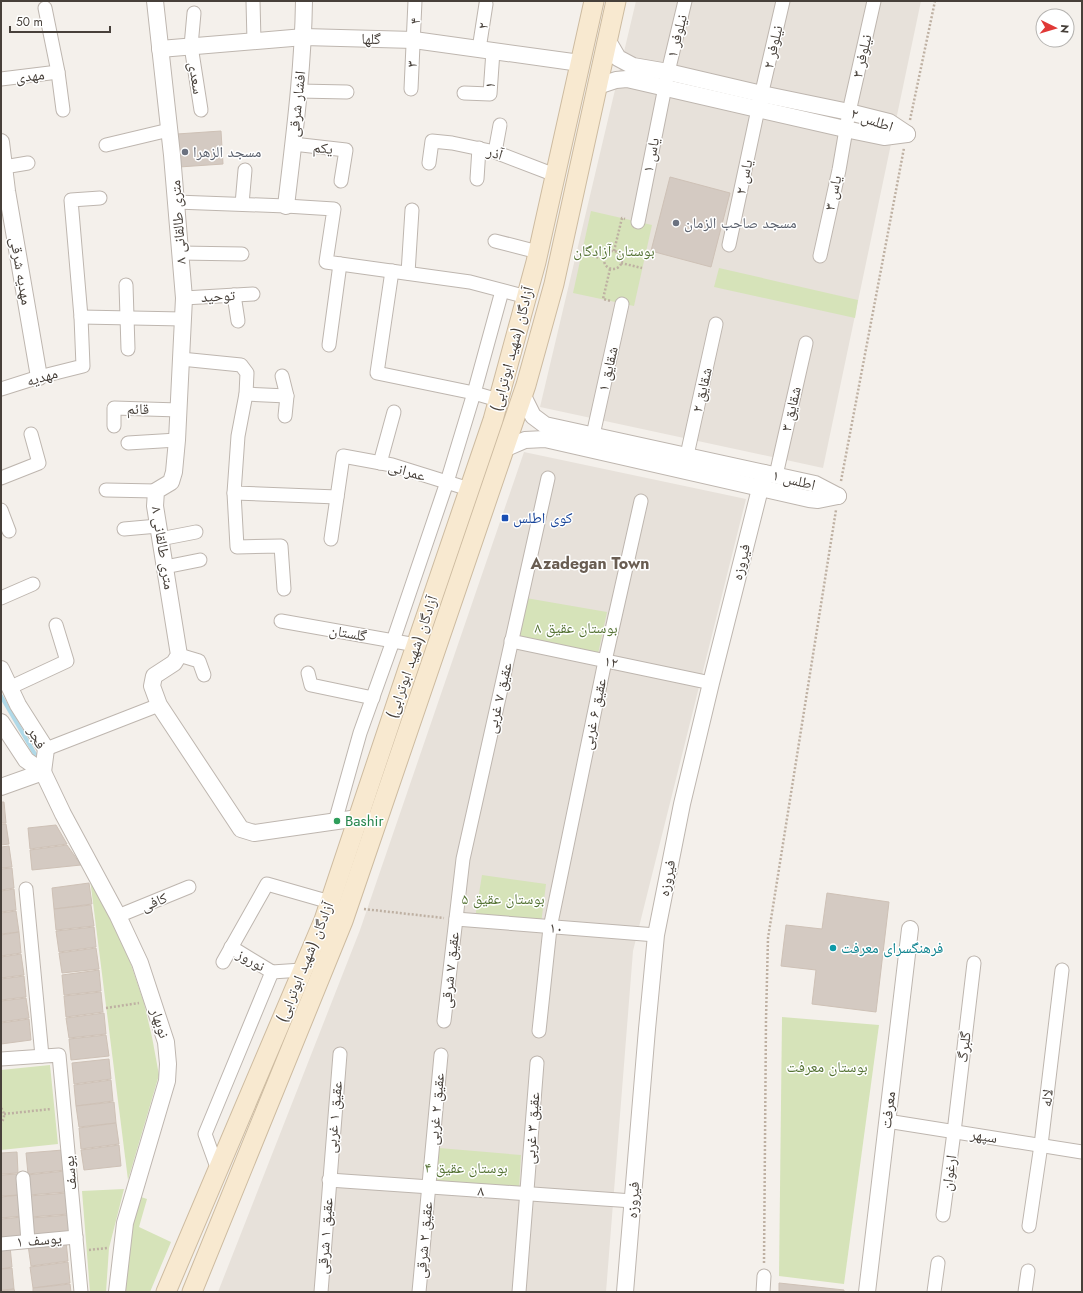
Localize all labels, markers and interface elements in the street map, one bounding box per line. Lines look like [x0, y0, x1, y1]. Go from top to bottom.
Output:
scale bar [10, 8, 110, 34]
north arrow [1035, 8, 1075, 48]
street label: نیلوفر ۱ [661, 12, 693, 60]
text: 50 m [16, 13, 43, 31]
street label: ۴ [404, 17, 426, 25]
street label: ۲ [472, 21, 494, 31]
street label: نیلوفر ۲ [757, 23, 789, 71]
text: N [1057, 24, 1073, 34]
street label: گلها [361, 28, 381, 50]
street label: نیلوفر ۳ [846, 32, 878, 80]
street label: سعدی [183, 60, 209, 96]
street label: ۳ [401, 60, 423, 68]
street label: مهدی [14, 63, 46, 89]
street label: افشار شرقی [283, 70, 311, 138]
street label: ۱ [479, 80, 501, 90]
street label: اطلس ۲ [848, 102, 896, 138]
street label: یاس ۱ [637, 135, 665, 174]
street label: یکم [312, 136, 334, 160]
street label: آذر [483, 140, 507, 166]
place label: مسجد الزهرا [193, 141, 262, 163]
marker: مسجد الزهرا [180, 147, 190, 157]
street label: یاس ۲ [730, 157, 759, 197]
street label: یاس ۳ [819, 173, 848, 213]
street label: ۸ متری طالقانی [164, 179, 192, 265]
place label: مسجد صاحب الزمان [684, 212, 797, 234]
marker: مسجد صاحب الزمان [671, 218, 681, 228]
street label: مهدیه شرقی [4, 235, 38, 307]
park label: بوستان آزادگان [573, 240, 655, 262]
street label: آزادگان (شهید ابوترابی) [485, 283, 540, 414]
street label: توحید [200, 284, 236, 308]
street label: شقایق ۱ [592, 344, 624, 394]
street label: مهدیه [24, 362, 60, 392]
street label: شقایق ۲ [686, 365, 718, 415]
street label: شقایق ۳ [775, 384, 807, 434]
street label: قائم [127, 398, 149, 420]
street label: عمرانی [386, 455, 429, 487]
street label: اطلس ۱ [770, 464, 818, 496]
street label: ۸ متری طالقانی [146, 505, 180, 591]
place label: کوی اطلس [513, 507, 572, 529]
marker: کوی اطلس [500, 513, 510, 523]
street label: فیروزه [726, 542, 756, 582]
district label: Azadegan Town [530, 552, 649, 575]
street label: آزادگان (شهید ابوترابی) [381, 592, 444, 721]
park label: بوستان عقیق ۸ [534, 617, 618, 639]
street label: گلستان [327, 619, 369, 647]
street label: ۱۲ [602, 650, 620, 674]
street label: عقیق ۷ غربی [480, 660, 518, 736]
street label: عقیق ۶ غربی [576, 676, 612, 752]
street label: فجر [22, 722, 52, 753]
place label: Bashir [345, 810, 384, 832]
marker: Bashir [332, 816, 342, 826]
street label: فیروزه [653, 858, 681, 898]
street label: کافی [138, 887, 170, 917]
park label: بوستان عقیق ۵ [461, 888, 545, 910]
street label: آزادگان (شهید ابوترابی) [271, 897, 340, 1026]
street label: ۱۰ [549, 917, 563, 939]
street label: عقیق ۷ شرقی [435, 930, 465, 1009]
place label: فرهنگسرای معرفت [841, 937, 943, 959]
street label: نوروز [232, 943, 269, 977]
marker: فرهنگسرای معرفت [828, 943, 838, 953]
street label: نوبهار [145, 1004, 175, 1041]
street label: گلبرگ [951, 1030, 977, 1064]
park label: بوستان معرفت [786, 1056, 868, 1078]
street label: عقیق ۲ غربی [422, 1072, 450, 1146]
street label: عقیق ۱ غربی [320, 1080, 348, 1154]
street label: لاله [1035, 1088, 1059, 1108]
street label: معرفت [875, 1090, 901, 1130]
street label: عقیق ۳ غربی [519, 1091, 546, 1165]
street label: سپهر [968, 1123, 999, 1149]
street label: ارغوان [936, 1153, 962, 1193]
street label: یوسف [58, 1155, 82, 1191]
park label: بوستان عقیق ۴ [424, 1157, 508, 1179]
street label: ۸ [477, 1180, 485, 1202]
street label: فیروزه [621, 1181, 645, 1219]
street label: عقیق ۱ شرقی [311, 1197, 339, 1275]
street label: عقیق ۲ شرقی [410, 1200, 438, 1279]
street label: یوسف ۱ [15, 1227, 63, 1253]

